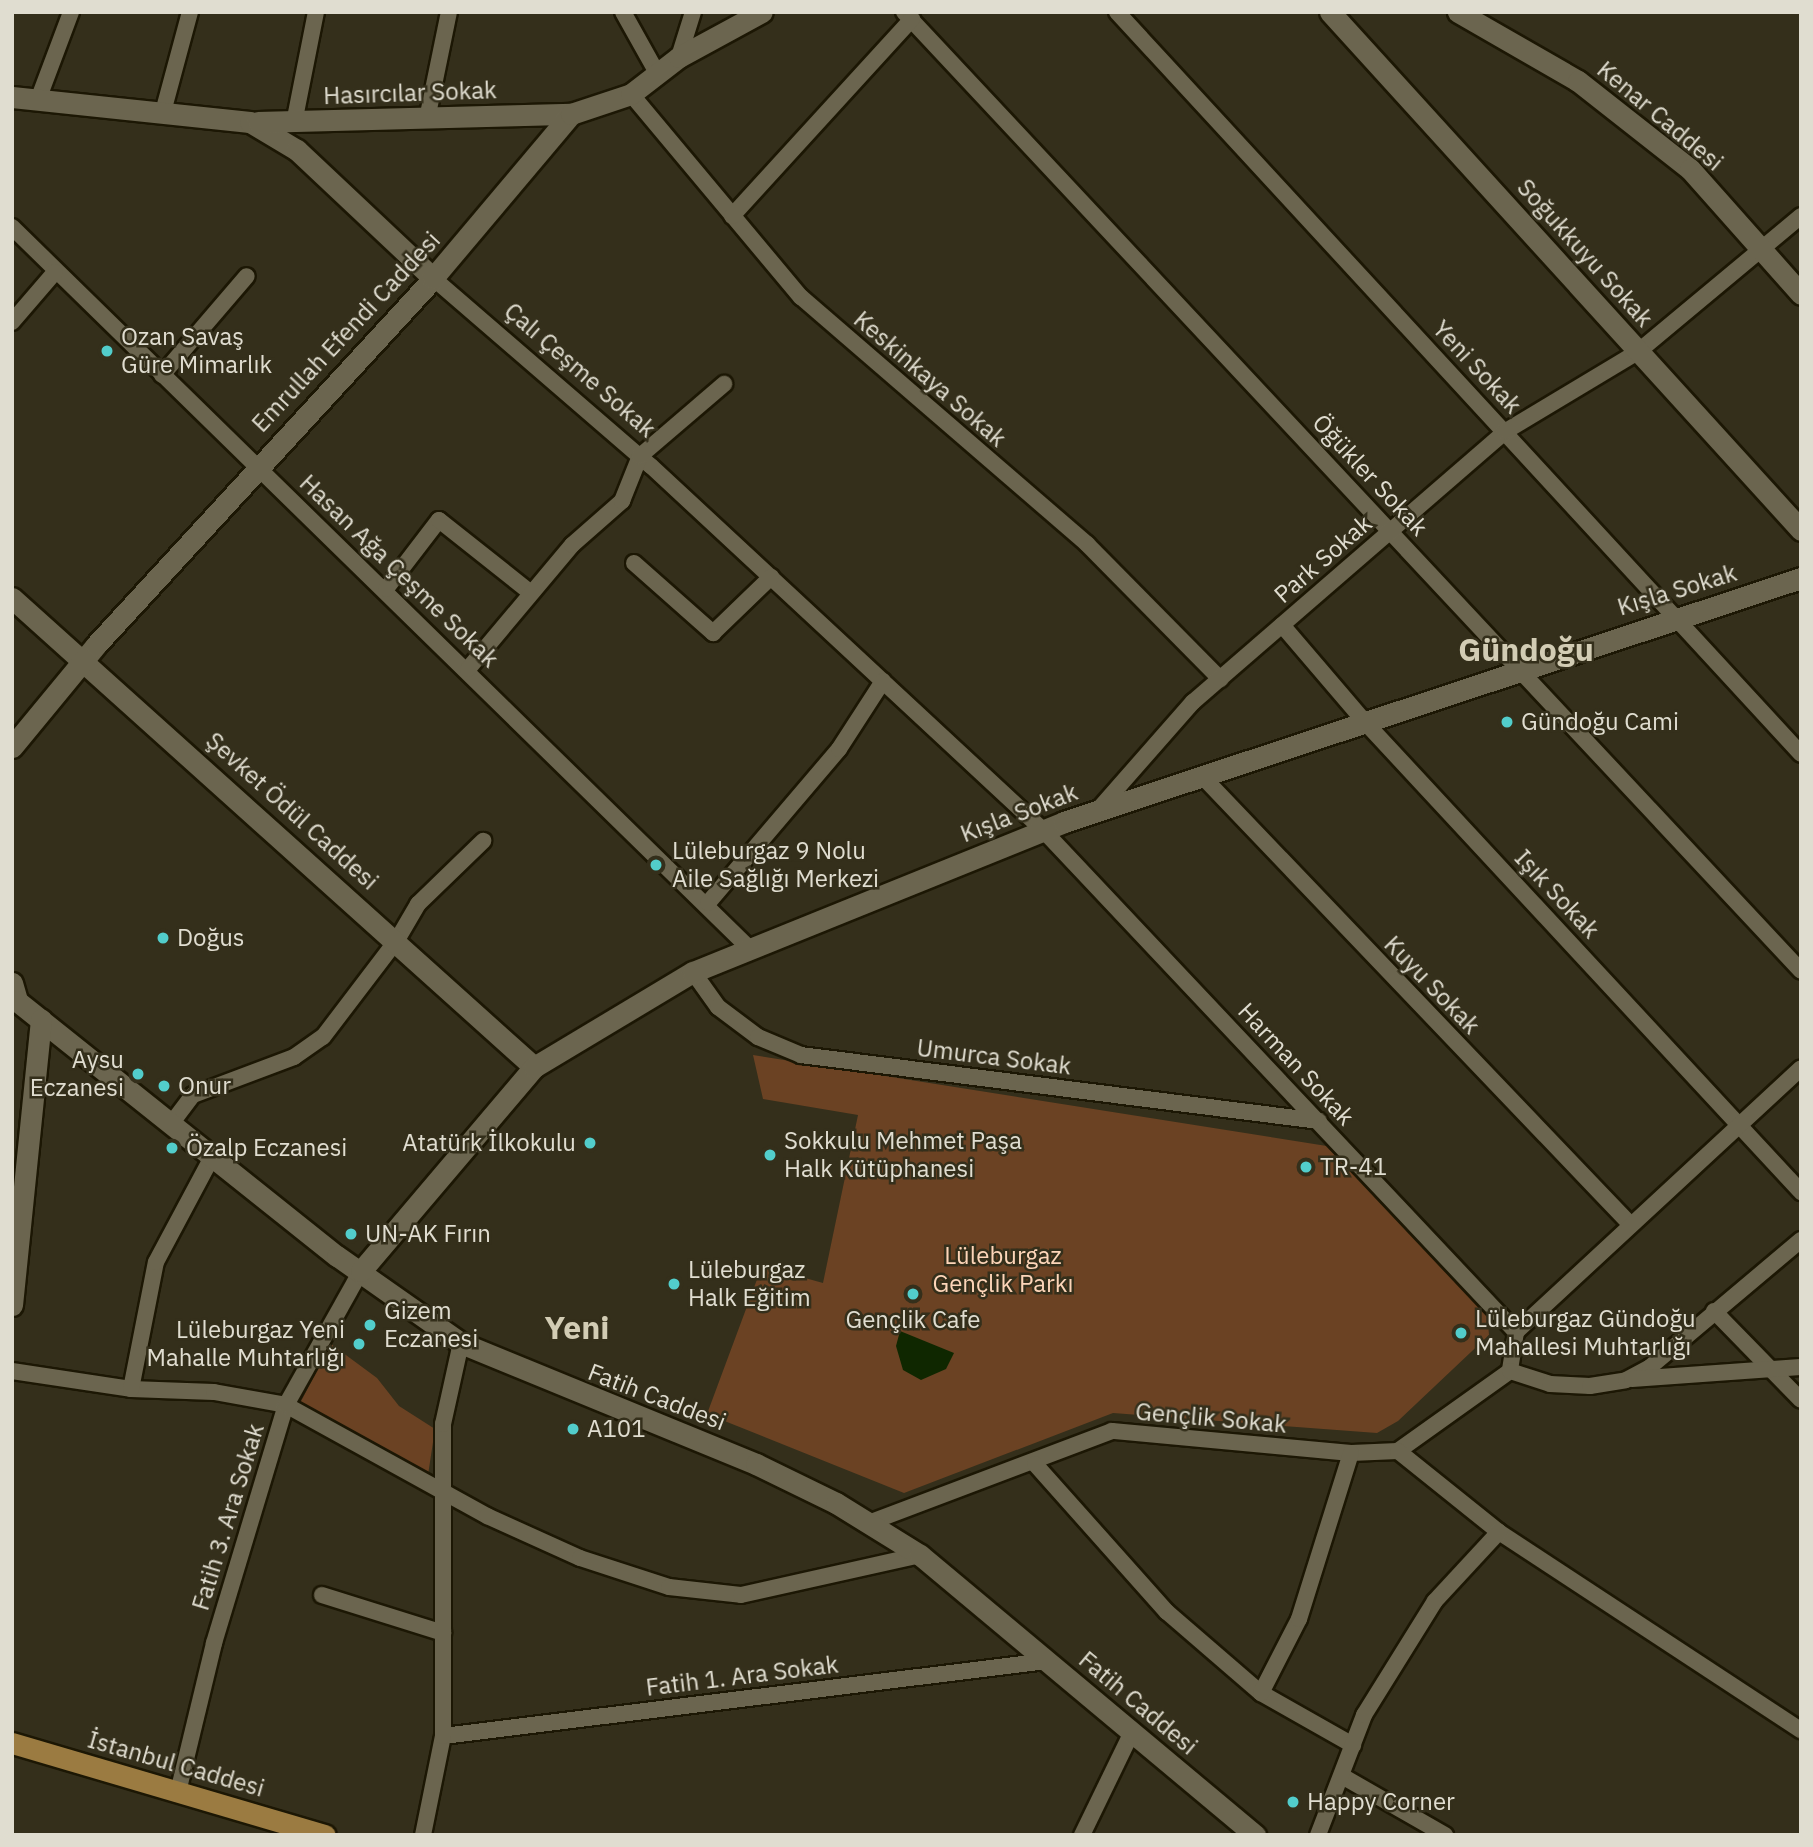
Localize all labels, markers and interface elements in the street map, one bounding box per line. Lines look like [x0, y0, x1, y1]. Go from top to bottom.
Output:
street label: Kenar Caddesi [1591, 55, 1729, 177]
street label: Hasırcılar Sokak [323, 76, 497, 110]
street label: Soğukkuyu Sokak [1511, 173, 1659, 333]
street label: Emrullah Efendi Caddesi [246, 226, 446, 438]
street label: Çalı Çeşme Sokak [499, 297, 661, 443]
street label: Keskinkaya Sokak [848, 305, 1012, 453]
street label: Yeni Sokak [1427, 314, 1527, 420]
place label: Ozan Savaş Güre Mimarlık [121, 323, 272, 379]
marker: Ozan Savaş Güre Mimarlık [99, 343, 115, 359]
street label: Öğükler Sokak [1306, 408, 1434, 542]
street label: Hasan Ağa Çeşme Sokak [294, 469, 504, 673]
street label: Park Sokak [1268, 509, 1378, 609]
street label: Kışla Sokak [1614, 558, 1740, 622]
district label: Gündoğu [1458, 630, 1594, 668]
place label: Gündoğu Cami [1521, 708, 1679, 736]
marker: Gündoğu Cami [1499, 714, 1515, 730]
street label: Şevket Ödül Caddesi [200, 726, 384, 896]
street label: Kışla Sokak [956, 778, 1082, 848]
place label: Lüleburgaz 9 Nolu Aile Sağlığı Merkezi [672, 837, 879, 893]
street label: Işık Sokak [1509, 844, 1605, 944]
marker: Lüleburgaz 9 Nolu Aile Sağlığı Merkezi [646, 855, 666, 875]
place label: Doğus [177, 924, 245, 952]
marker: Doğus [155, 930, 171, 946]
street label: Kuyu Sokak [1378, 930, 1486, 1040]
street label: Harman Sokak [1232, 997, 1360, 1131]
street label: Umurca Sokak [915, 1033, 1073, 1081]
place label: Aysu Eczanesi [30, 1046, 124, 1102]
marker: Aysu Eczanesi [130, 1066, 146, 1082]
place label: Onur [178, 1072, 231, 1100]
marker: Onur [156, 1078, 172, 1094]
place label: Sokkulu Mehmet Paşa Halk Kütüphanesi [784, 1127, 1022, 1183]
place label: Atatürk İlkokulu [402, 1129, 576, 1157]
place label: Özalp Eczanesi [186, 1134, 347, 1162]
marker: Atatürk İlkokulu [582, 1135, 598, 1151]
marker: Özalp Eczanesi [164, 1140, 180, 1156]
marker: Sokkulu Mehmet Paşa Halk Kütüphanesi [762, 1147, 778, 1163]
place label: TR-41 [1320, 1153, 1387, 1181]
marker: TR-41 [1298, 1159, 1314, 1175]
place label: UN-AK Fırın [365, 1220, 491, 1248]
marker: UN-AK Fırın [343, 1226, 359, 1242]
park label: Lüleburgaz Gençlik Parkı [933, 1242, 1073, 1298]
place label: Lüleburgaz Halk Eğitim [688, 1256, 811, 1312]
marker: Lüleburgaz Halk Eğitim [666, 1276, 682, 1292]
marker: Gençlik Cafe [905, 1286, 921, 1302]
place label: Gizem Eczanesi [384, 1297, 478, 1353]
place label: Lüleburgaz Gündoğu Mahallesi Muhtarlığı [1475, 1305, 1696, 1361]
place label: Gençlik Cafe [846, 1306, 980, 1334]
district label: Yeni [544, 1308, 610, 1346]
place label: Lüleburgaz Yeni Mahalle Muhtarlığı [146, 1316, 345, 1372]
marker: Gizem Eczanesi [362, 1317, 378, 1333]
marker: Lüleburgaz Gündoğu Mahallesi Muhtarlığı [1453, 1325, 1469, 1341]
marker: Lüleburgaz Yeni Mahalle Muhtarlığı [351, 1336, 367, 1352]
street label: Fatih Caddesi [584, 1358, 730, 1436]
street label: Gençlik Sokak [1134, 1397, 1288, 1439]
place label: A101 [587, 1415, 646, 1443]
street label: Fatih 3. Ara Sokak [186, 1420, 270, 1614]
marker: A101 [565, 1421, 581, 1437]
street label: Fatih Caddesi [1073, 1645, 1203, 1761]
street label: Fatih 1. Ara Sokak [644, 1650, 840, 1702]
street label: İstanbul Caddesi [84, 1725, 268, 1803]
place label: Happy Corner [1307, 1788, 1455, 1816]
marker: Happy Corner [1285, 1794, 1301, 1810]

